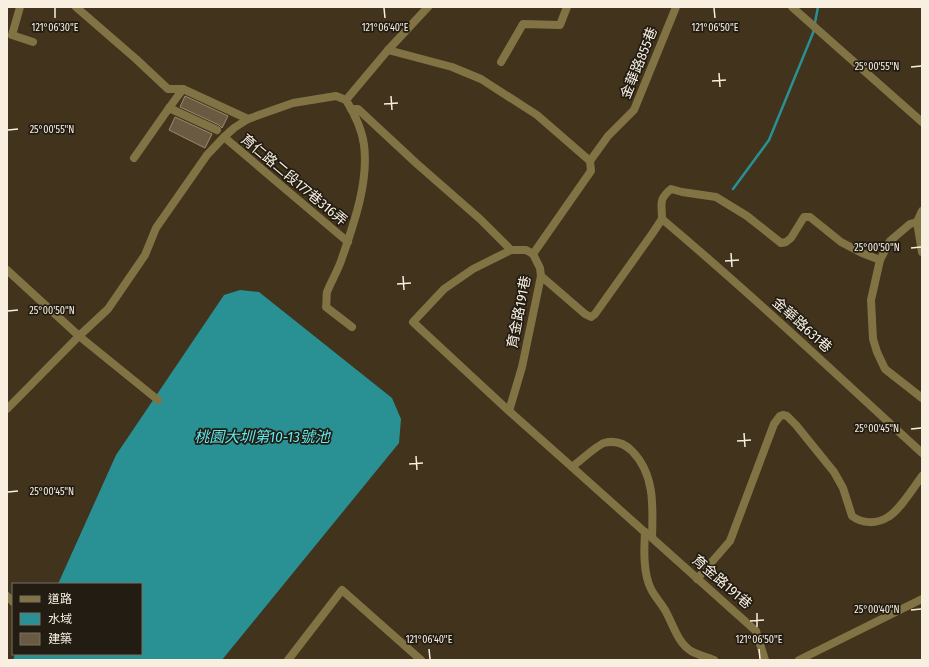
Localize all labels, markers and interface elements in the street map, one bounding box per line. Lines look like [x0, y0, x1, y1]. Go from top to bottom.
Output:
text: 121°06'30"E [32, 22, 79, 34]
text: 121°06'40"E [362, 22, 409, 34]
text: 121°06'50"E [692, 22, 739, 34]
street label: 金華路855巷 [617, 25, 661, 101]
text: 25°00'55"N [855, 61, 899, 73]
text: 25°00'55"N [30, 124, 74, 136]
street label: 育仁路二段177巷316弄 [238, 131, 350, 229]
text: 25°00'50"N [854, 242, 900, 254]
street label: 育金路191巷 [504, 274, 534, 350]
street label: 金華路631巷 [769, 294, 835, 356]
text: 25°00'50"N [29, 305, 75, 317]
text: 25°00'45"N [855, 423, 899, 435]
water label: 桃園大圳第10-13號池 [194, 428, 332, 446]
text: 25°00'45"N [30, 486, 74, 498]
street label: 育金路191巷 [689, 551, 755, 613]
legend [12, 583, 142, 655]
text: 道路 [48, 592, 72, 606]
text: 25°00'40"N [854, 604, 900, 616]
text: 水域 [48, 612, 72, 626]
text: 建築 [48, 632, 72, 646]
text: 121°06'40"E [406, 634, 453, 646]
text: 121°06'50"E [736, 634, 783, 646]

